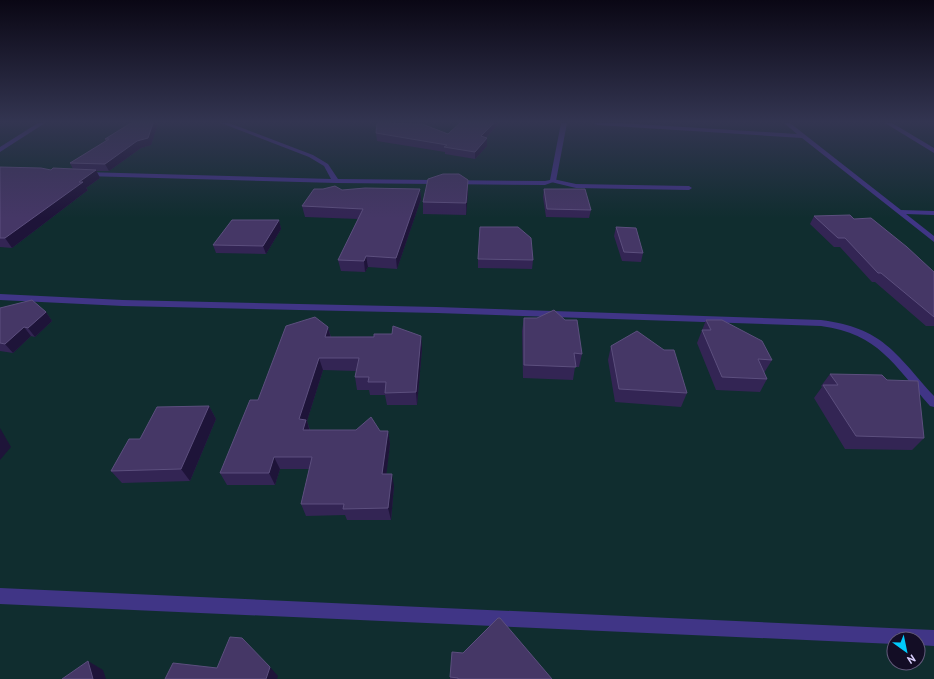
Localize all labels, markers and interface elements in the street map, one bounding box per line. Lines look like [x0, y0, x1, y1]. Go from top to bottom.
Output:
north arrow [886, 631, 926, 671]
text: N [905, 652, 918, 667]

